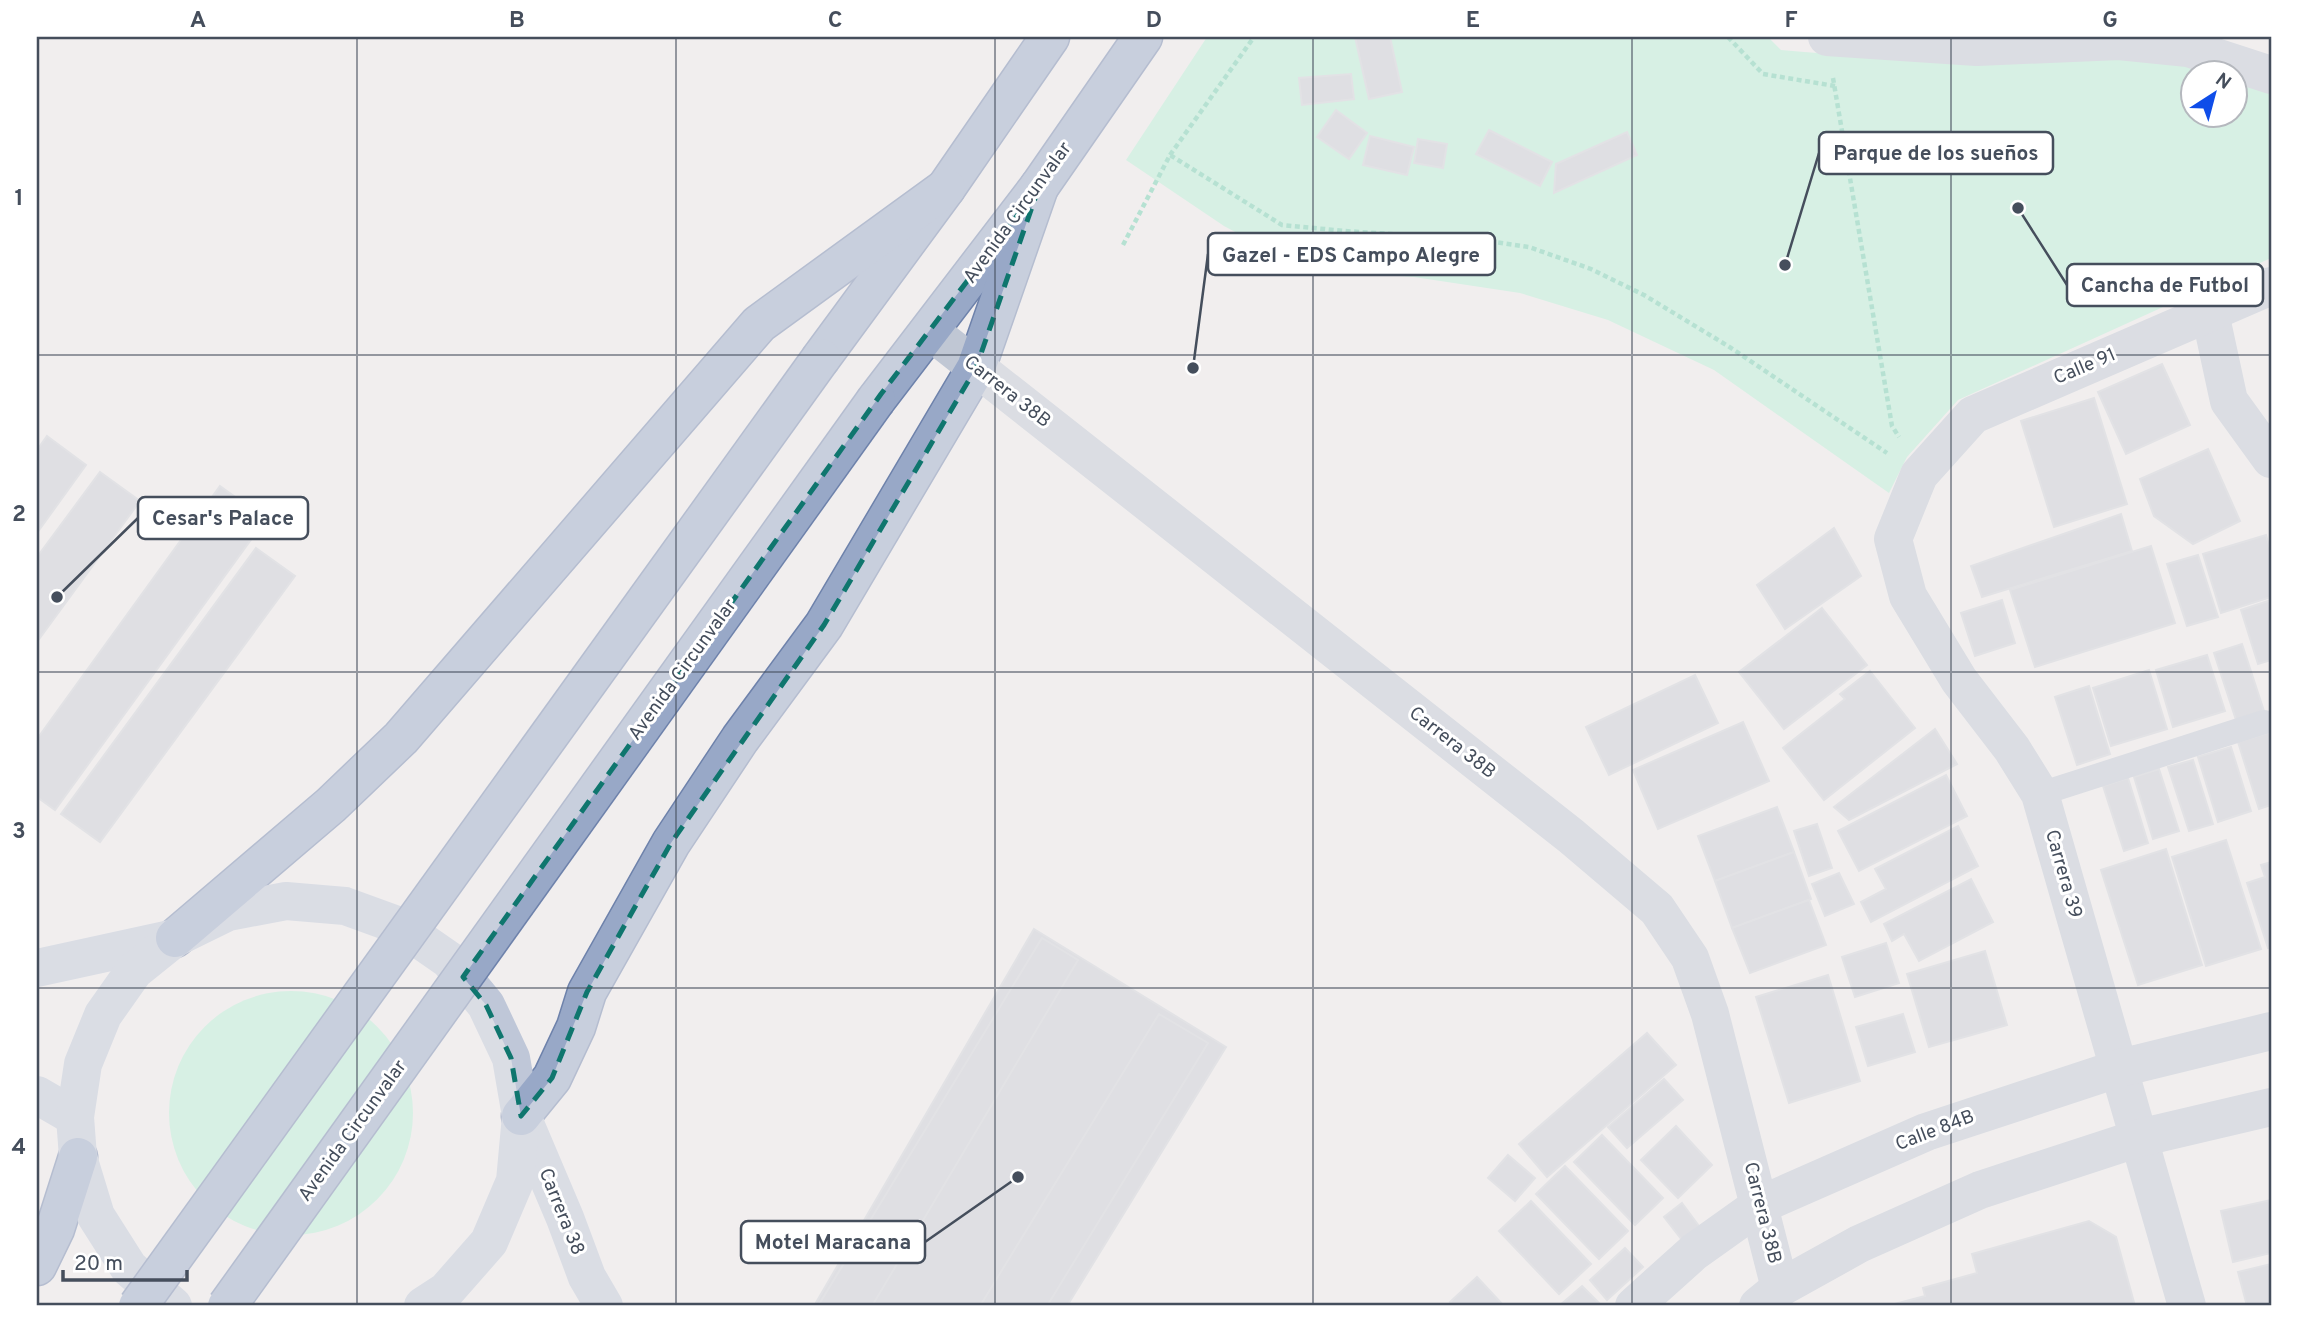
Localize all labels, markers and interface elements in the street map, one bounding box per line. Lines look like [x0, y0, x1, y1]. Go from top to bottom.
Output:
text: A [190, 7, 206, 36]
text: B [509, 7, 525, 36]
text: C [828, 7, 842, 36]
text: D [1146, 7, 1162, 36]
text: E [1466, 7, 1480, 36]
text: F [1784, 7, 1798, 36]
text: G [2102, 7, 2118, 36]
north arrow [2178, 60, 2248, 130]
text: N [2210, 68, 2235, 96]
callout: Parque de los sueños [1819, 132, 2053, 174]
street label: Avenida Circunvalar [958, 137, 1078, 289]
text: Parque de los sueños [1833, 141, 2039, 168]
text: 1 [14, 185, 24, 214]
callout: Gazel - EDS Campo Alegre [1208, 233, 1495, 275]
text: Gazel - EDS Campo Alegre [1222, 243, 1480, 270]
callout: Cancha de Futbol [2067, 264, 2263, 306]
text: Cancha de Futbol [2081, 273, 2249, 300]
street label: Calle 91 [2050, 343, 2120, 391]
street label: Carrera 38B [959, 351, 1055, 433]
callout: Cesar's Palace [138, 497, 308, 539]
text: 2 [12, 501, 26, 530]
text: Cesar's Palace [152, 506, 294, 533]
street label: Avenida Circunvalar [623, 594, 743, 746]
street label: Carrera 38B [1404, 702, 1500, 784]
text: 3 [12, 818, 26, 847]
street label: Carrera 39 [2039, 827, 2087, 921]
street label: Avenida Circunvalar [293, 1055, 413, 1207]
street label: Calle 84B [1892, 1105, 1978, 1157]
text: 4 [12, 1134, 26, 1163]
street label: Carrera 38B [1738, 1160, 1786, 1266]
street label: Carrera 38 [533, 1165, 589, 1259]
callout: Motel Maracana [741, 1221, 925, 1263]
text: Motel Maracana [755, 1230, 911, 1257]
scale bar [63, 1238, 187, 1282]
text: 20 m [74, 1251, 123, 1278]

